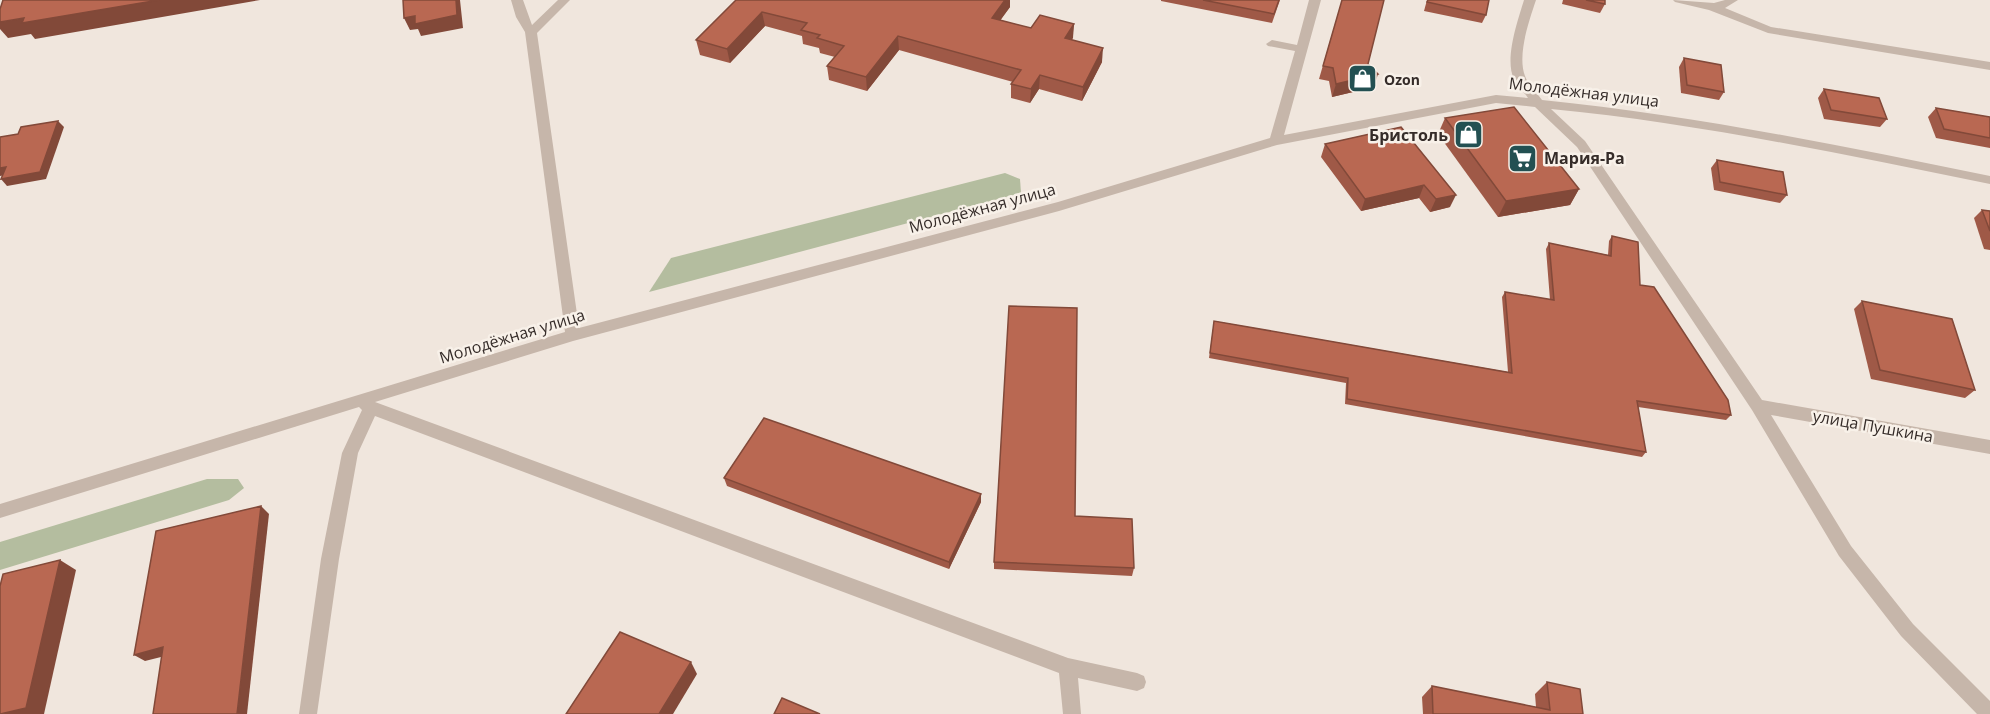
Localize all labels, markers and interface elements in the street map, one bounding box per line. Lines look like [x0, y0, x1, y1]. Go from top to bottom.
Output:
shop icon: Ozon [1347, 63, 1379, 95]
place label: Ozon [1384, 70, 1420, 89]
street label: Молодёжная улица [1508, 72, 1660, 112]
shop icon: Бристоль [1453, 119, 1485, 151]
place label: Бристоль [1369, 124, 1448, 146]
supermarket icon: Мария-Ра [1507, 142, 1539, 174]
place label: Мария-Ра [1544, 147, 1625, 169]
street label: Молодёжная улица [906, 178, 1058, 238]
street label: Молодёжная улица [437, 303, 587, 369]
street label: улица Пушкина [1811, 405, 1935, 447]

